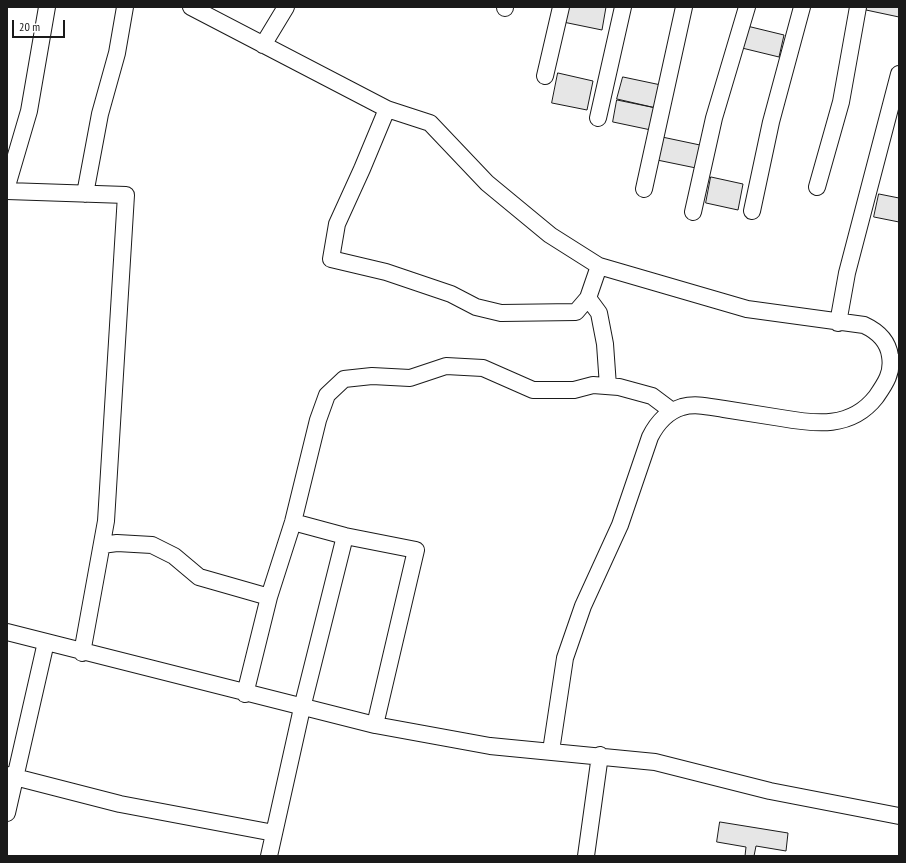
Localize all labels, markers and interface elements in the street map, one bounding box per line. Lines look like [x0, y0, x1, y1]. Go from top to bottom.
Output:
scale bar [14, 12, 67, 38]
text: 20 m [19, 19, 40, 34]

